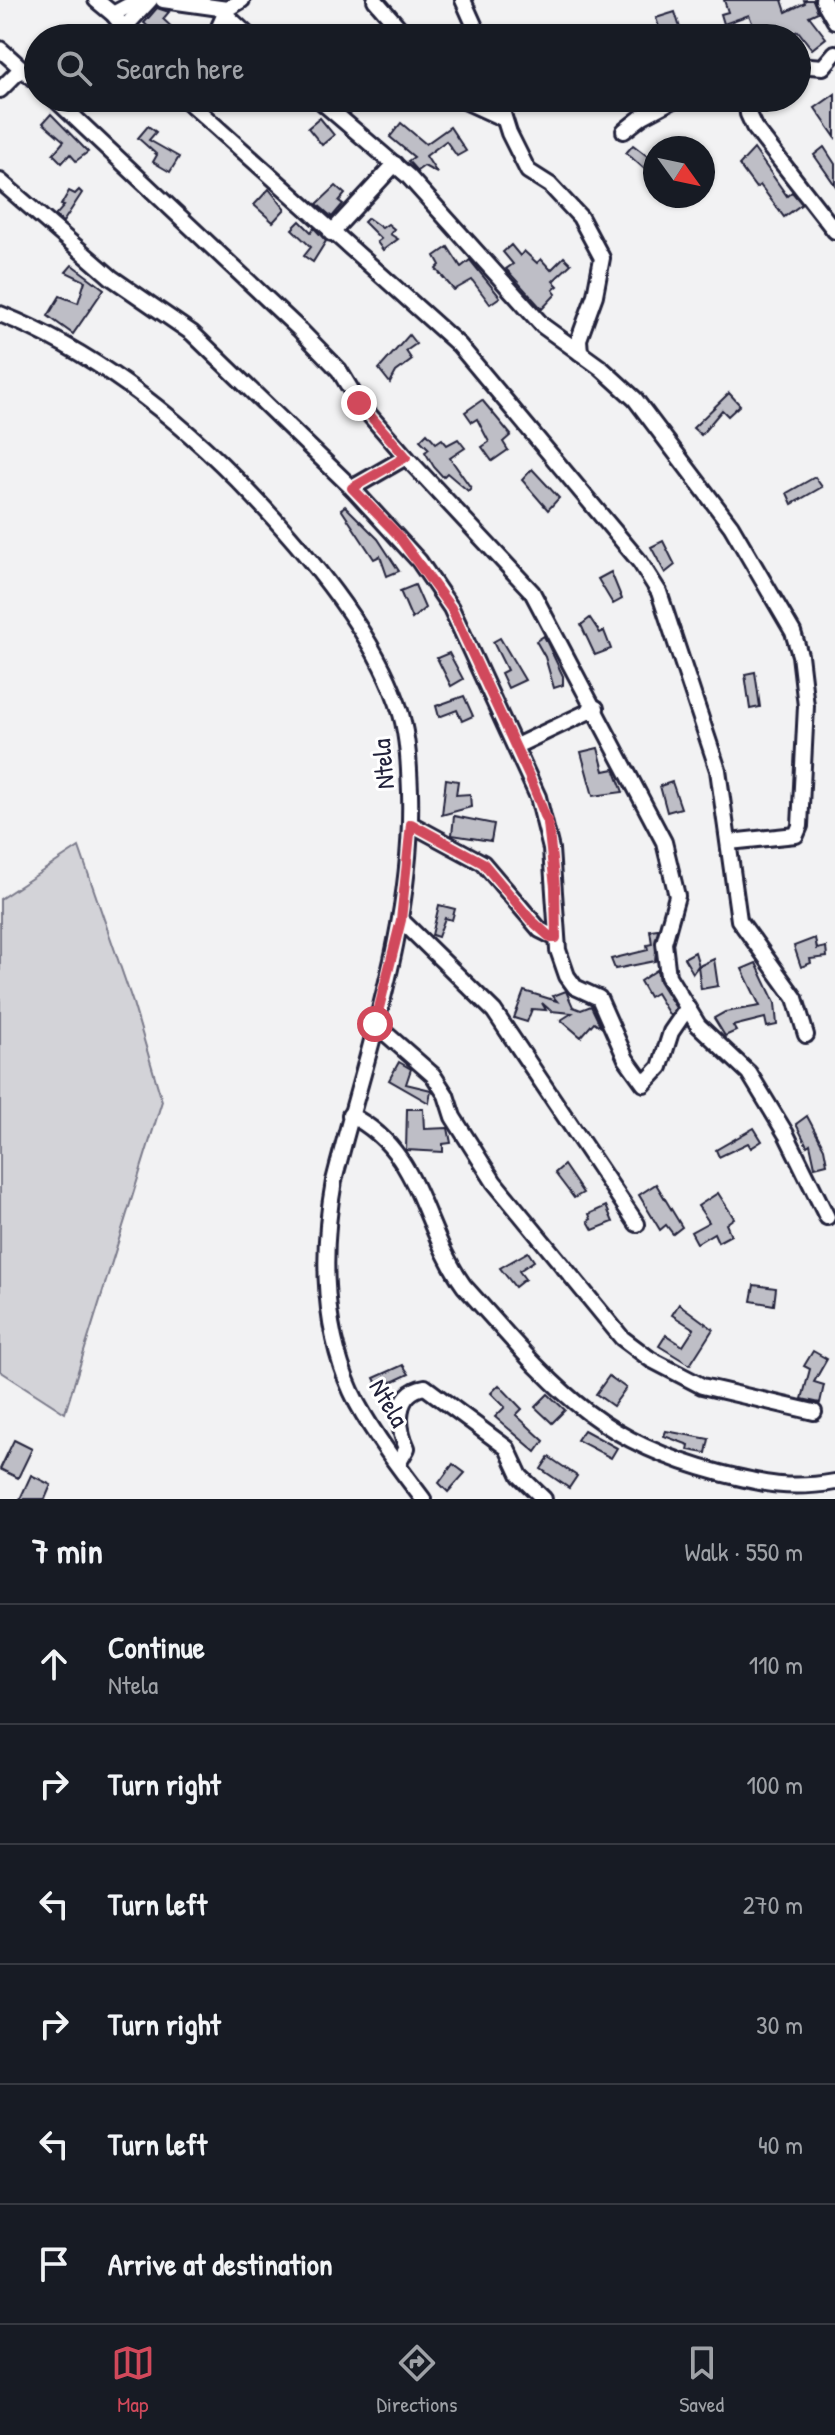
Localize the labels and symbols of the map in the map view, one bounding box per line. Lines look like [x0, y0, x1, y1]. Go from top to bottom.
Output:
north arrow [643, 136, 715, 208]
route end [341, 385, 377, 421]
street label: Ntela [363, 737, 402, 791]
route start [357, 1006, 393, 1042]
street label: Ntela [361, 1372, 417, 1433]

